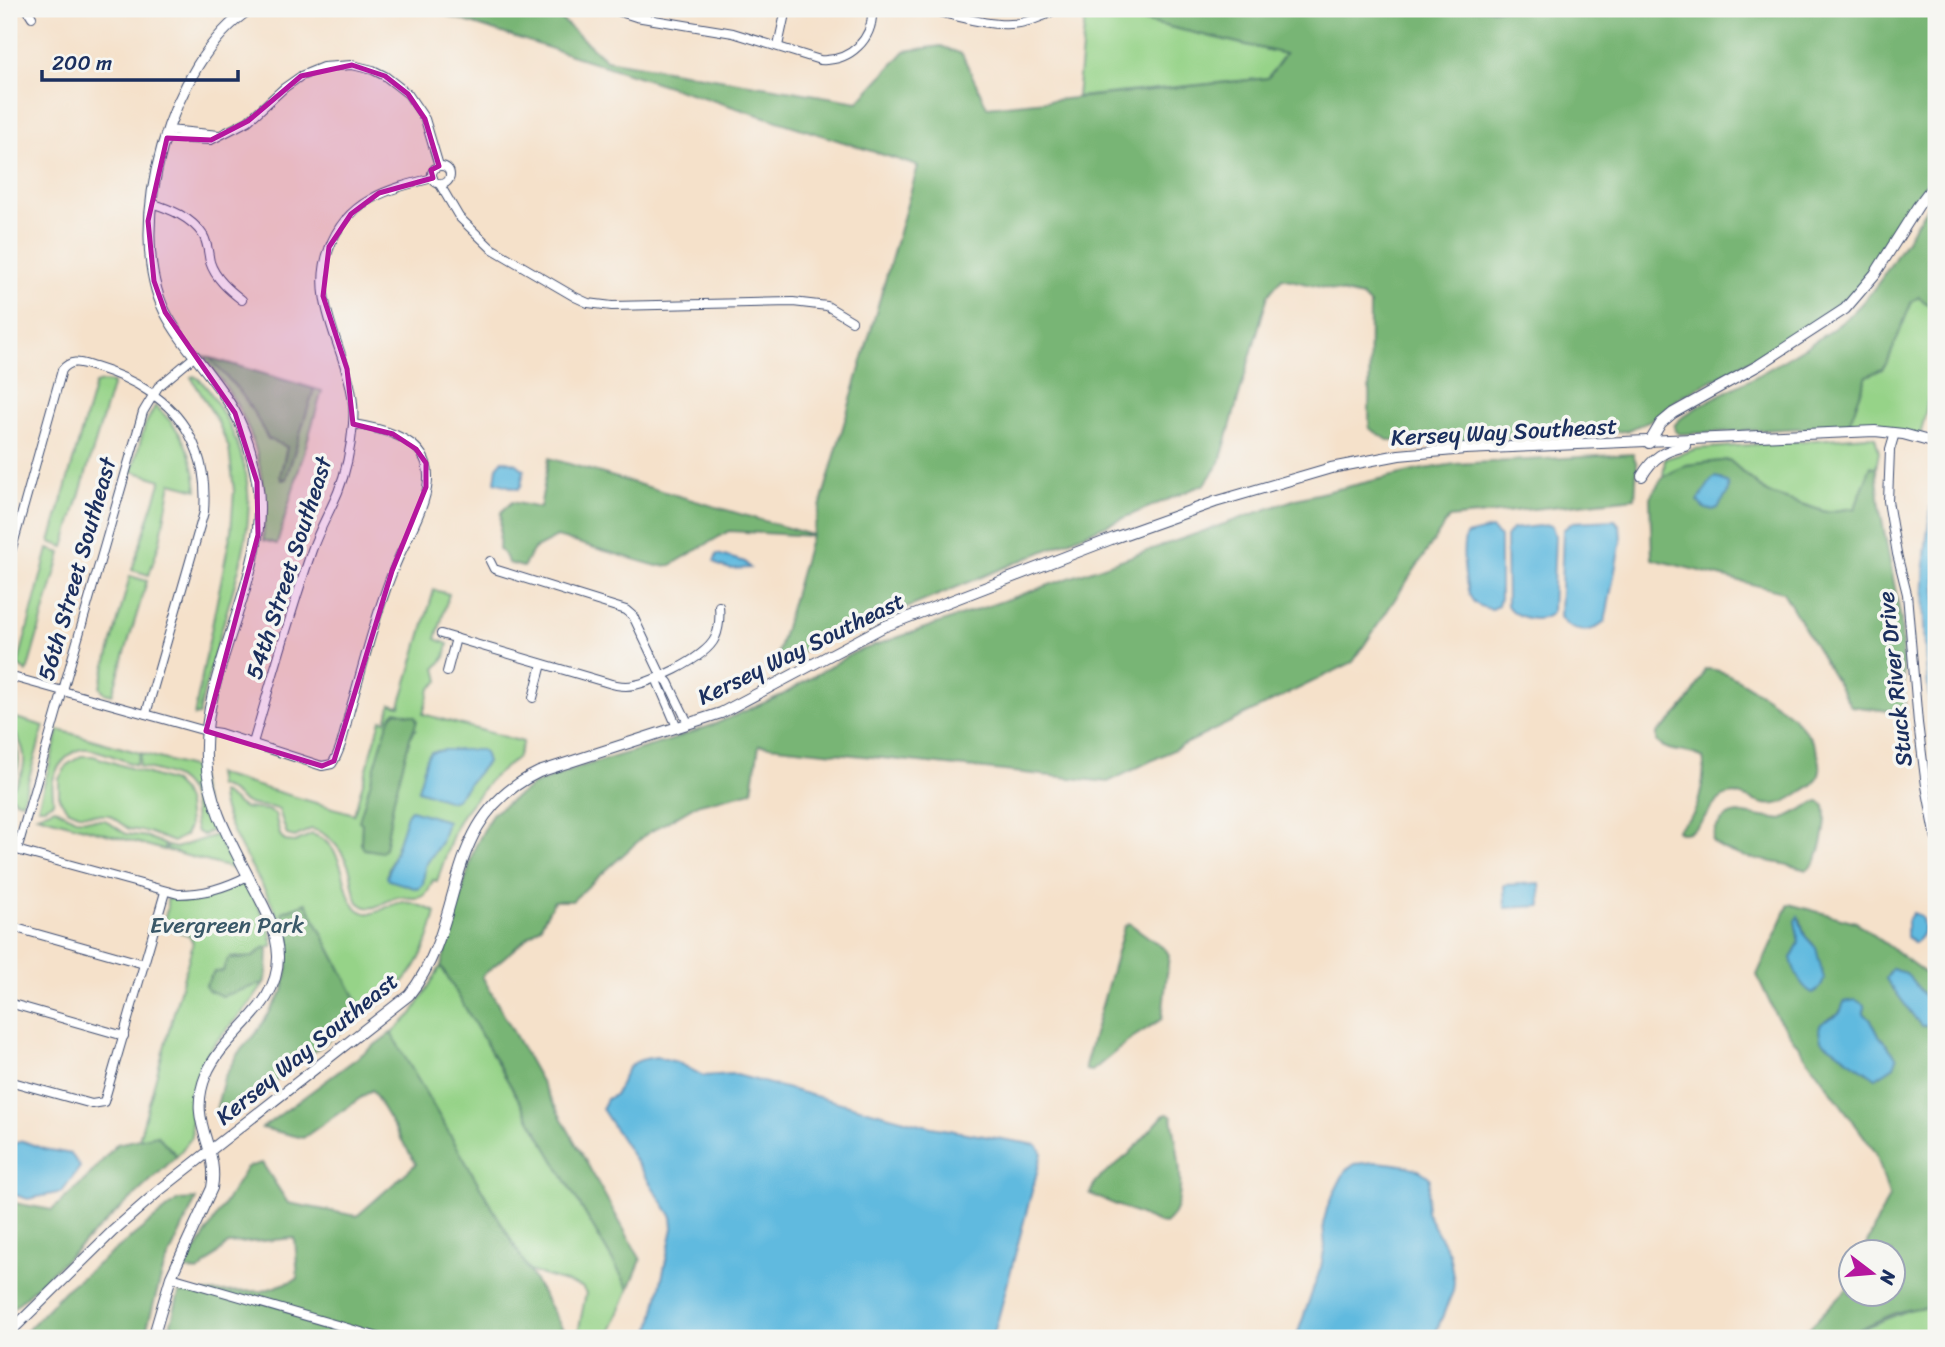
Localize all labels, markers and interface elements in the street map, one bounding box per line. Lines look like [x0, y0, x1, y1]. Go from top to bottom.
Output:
scale bar [42, 38, 238, 82]
text: 200 m [52, 44, 112, 82]
street label: Kersey Way Southeast [1390, 406, 1618, 458]
street label: 54th Street Southeast [234, 450, 345, 685]
street label: 56th Street Southeast [25, 451, 129, 686]
street label: Kersey Way Southeast [690, 581, 912, 717]
street label: Stuck River Drive [1865, 589, 1925, 769]
park label: Evergreen Park [150, 905, 305, 946]
street label: Kersey Way Southeast [206, 962, 408, 1136]
north arrow [1836, 1238, 1906, 1308]
text: N [1870, 1266, 1906, 1289]

